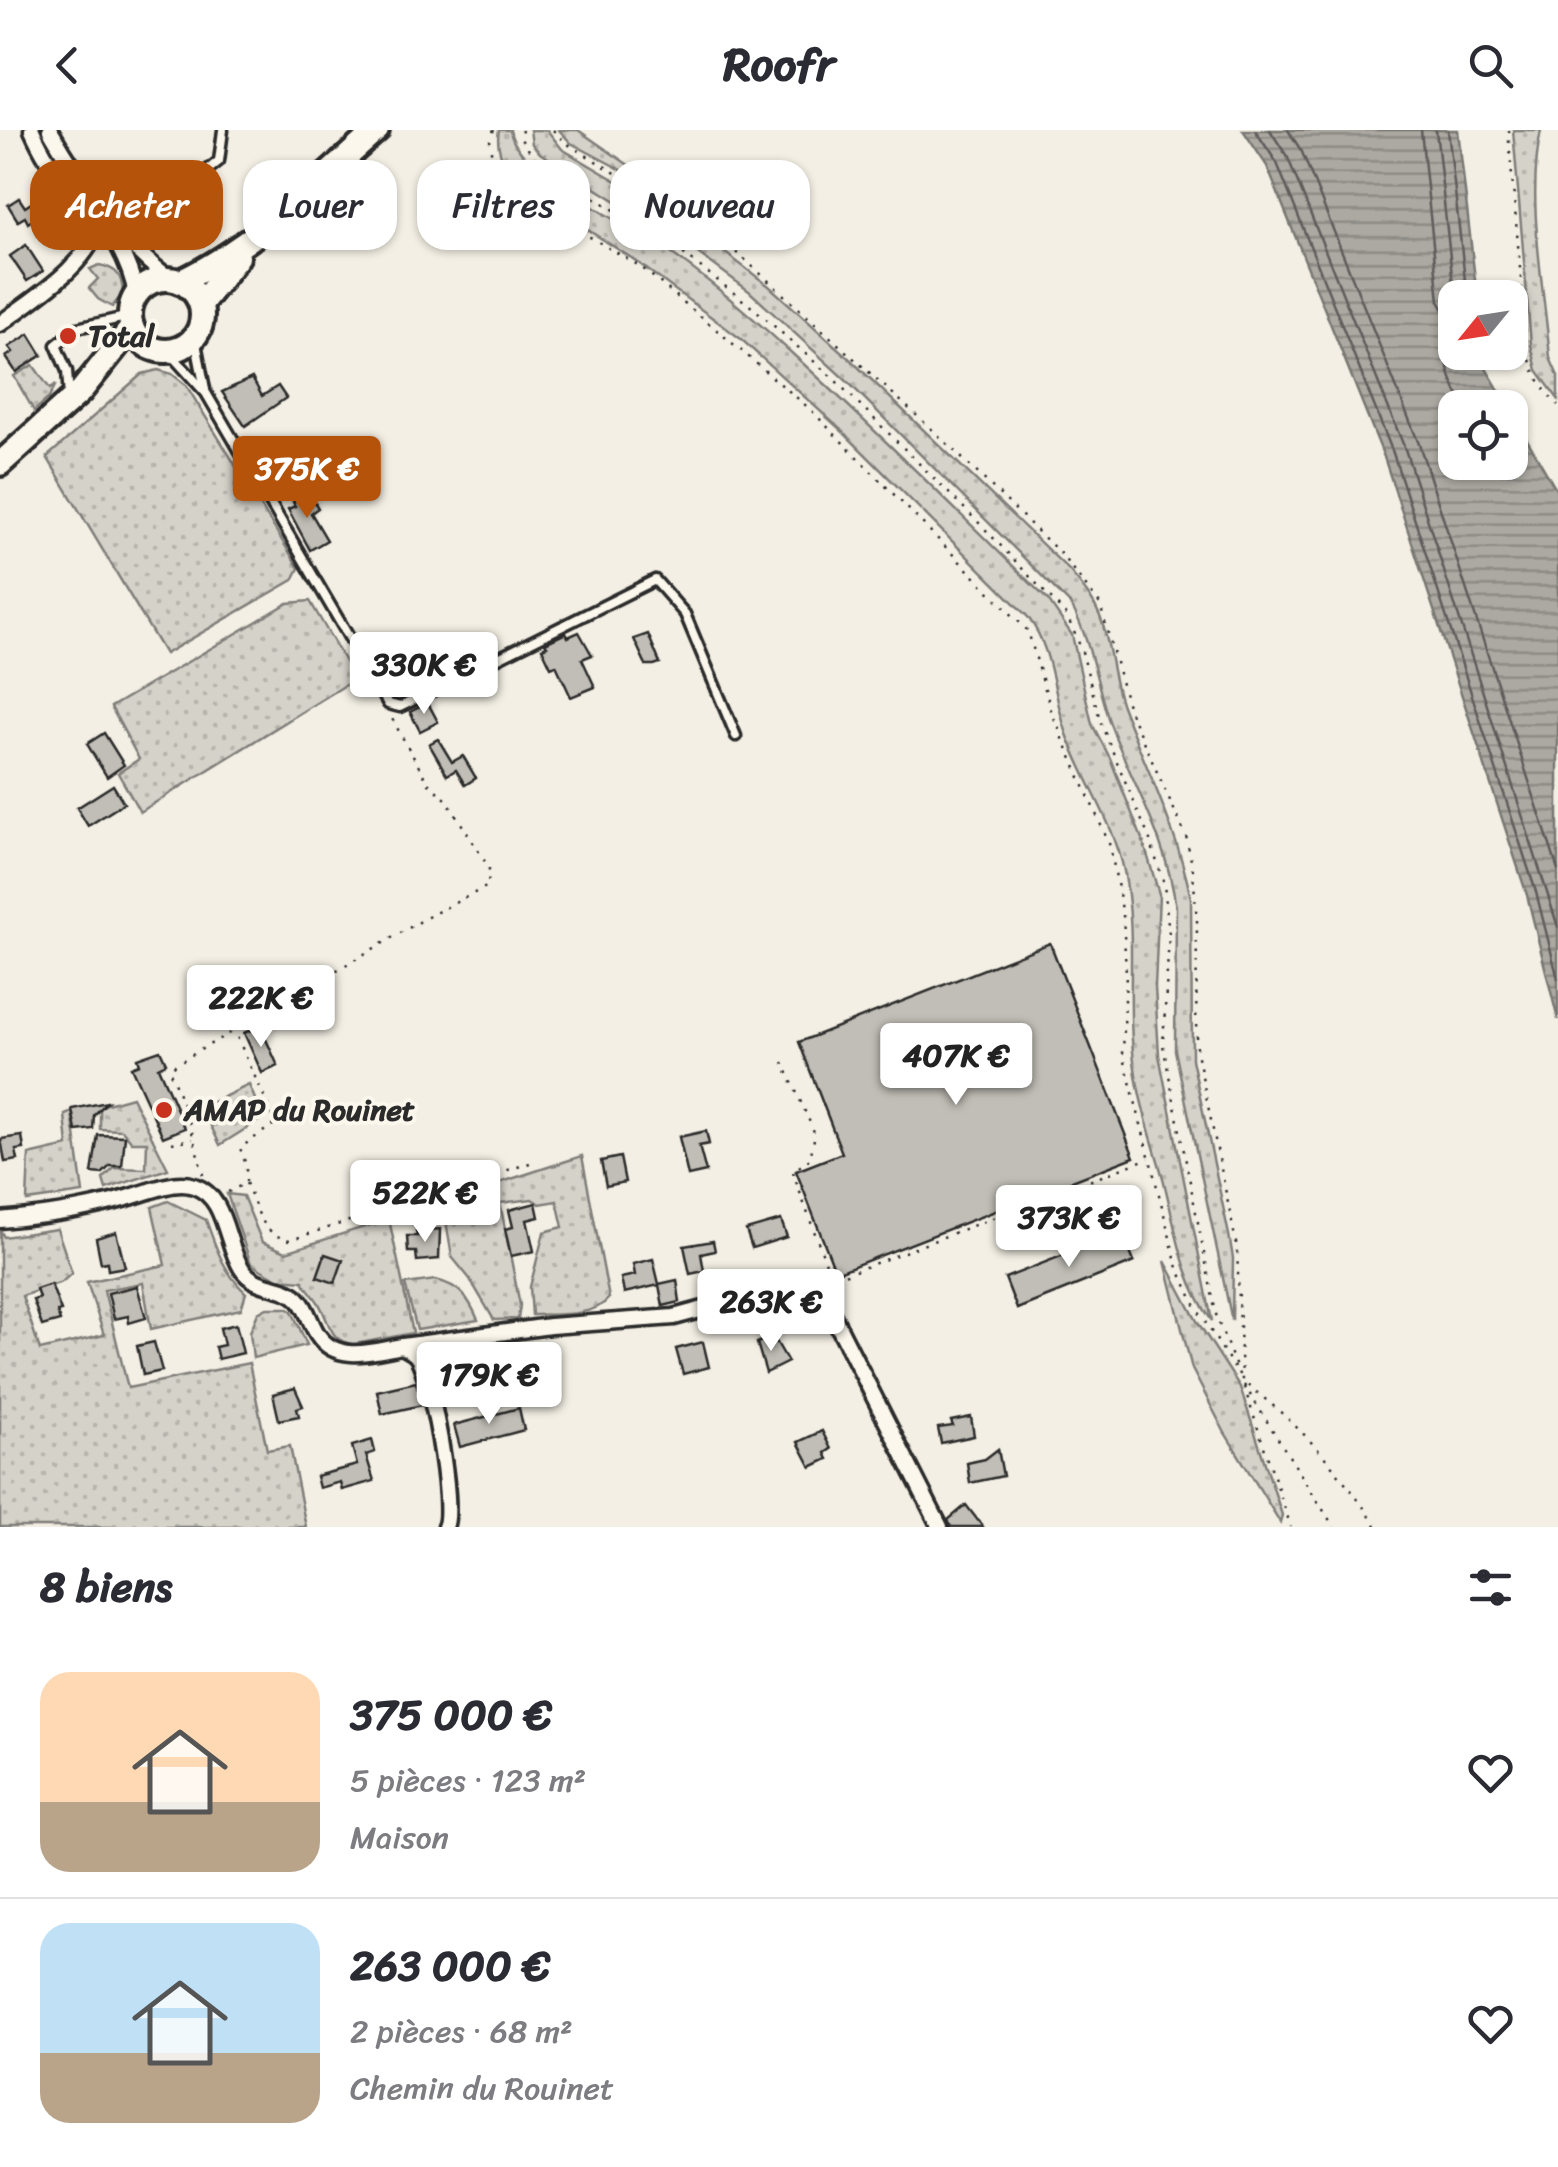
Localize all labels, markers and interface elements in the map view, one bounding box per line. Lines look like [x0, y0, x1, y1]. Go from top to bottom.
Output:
text: Roofr [723, 25, 835, 105]
icon: back [40, 38, 95, 93]
icon: search [1463, 38, 1518, 93]
chip: Acheter [30, 160, 223, 250]
chip: Louer [243, 160, 397, 250]
chip: Filtres [417, 160, 590, 250]
chip: Nouveau [610, 160, 810, 250]
north arrow [1438, 280, 1528, 370]
map controls [1438, 280, 1528, 480]
place label: Total [88, 309, 155, 363]
marker: Total [57, 325, 79, 347]
button: locate [1438, 390, 1528, 480]
pin: 375K € [226, 436, 388, 521]
text: 375K € [255, 440, 359, 497]
pin: 330K € [343, 632, 505, 717]
text: 330K € [372, 636, 476, 693]
pin: 222K € [180, 965, 342, 1050]
text: 222K € [209, 969, 313, 1026]
pin: 407K € [875, 1023, 1037, 1108]
text: 407K € [902, 1027, 1010, 1084]
place label: AMAP du Rouinet [182, 1083, 415, 1137]
marker: AMAP du Rouinet [153, 1099, 175, 1121]
pin: 522K € [344, 1160, 506, 1245]
text: 522K € [372, 1164, 478, 1221]
pin: 373K € [988, 1185, 1150, 1270]
text: 373K € [1018, 1189, 1120, 1246]
pin: 263K € [690, 1269, 852, 1354]
text: 263K € [719, 1273, 823, 1330]
pin: 179K € [408, 1342, 570, 1427]
text: 179K € [439, 1346, 539, 1403]
text: 8 biens [40, 1550, 172, 1624]
icon: filters [1463, 1560, 1518, 1615]
text: 375 000 € [350, 1678, 552, 1752]
icon: home [120, 1712, 240, 1832]
icon: heart [1463, 1745, 1518, 1800]
text: 5 pièces · 123 m² [350, 1752, 586, 1809]
text: Maison [350, 1809, 449, 1866]
text: 263 000 € [350, 1929, 551, 2003]
icon: home [120, 1963, 240, 2083]
icon: heart [1463, 1996, 1518, 2051]
text: 2 pièces · 68 m² [350, 2003, 573, 2060]
text: Chemin du Rouinet [350, 2060, 614, 2117]

